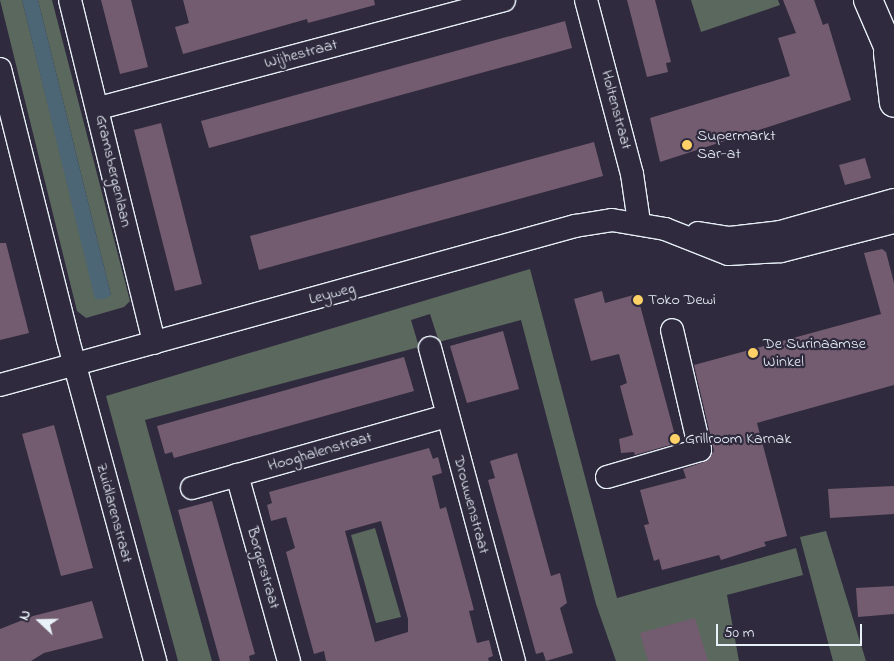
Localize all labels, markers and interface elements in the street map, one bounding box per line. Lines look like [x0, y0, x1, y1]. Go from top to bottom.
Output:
street label: Wijhestraat [262, 35, 340, 73]
street label: Holtenstraat [596, 68, 636, 152]
street label: Gramsbergenlaan [91, 113, 135, 229]
place label: Supermarkt Sar-at [697, 126, 776, 164]
marker: Supermarkt Sar-at [681, 139, 693, 151]
street label: Leyweg [307, 279, 357, 309]
place label: Toko Dewi [648, 290, 716, 310]
marker: Toko Dewi [632, 294, 644, 306]
place label: De Surinaamse Winkel [763, 334, 866, 372]
marker: De Surinaamse Winkel [747, 347, 759, 359]
street label: Hooghalenstraat [266, 428, 374, 476]
place label: Grillroom Karnak [685, 429, 791, 449]
marker: Grillroom Karnak [669, 433, 681, 445]
street label: Drouwenstraat [449, 454, 493, 556]
street label: Zuidlarenstraat [91, 461, 137, 565]
street label: Borgerstraat [242, 525, 284, 611]
north arrow [15, 596, 65, 646]
text: N [14, 607, 37, 624]
scale bar [719, 614, 865, 646]
text: 50 m [724, 622, 754, 644]

